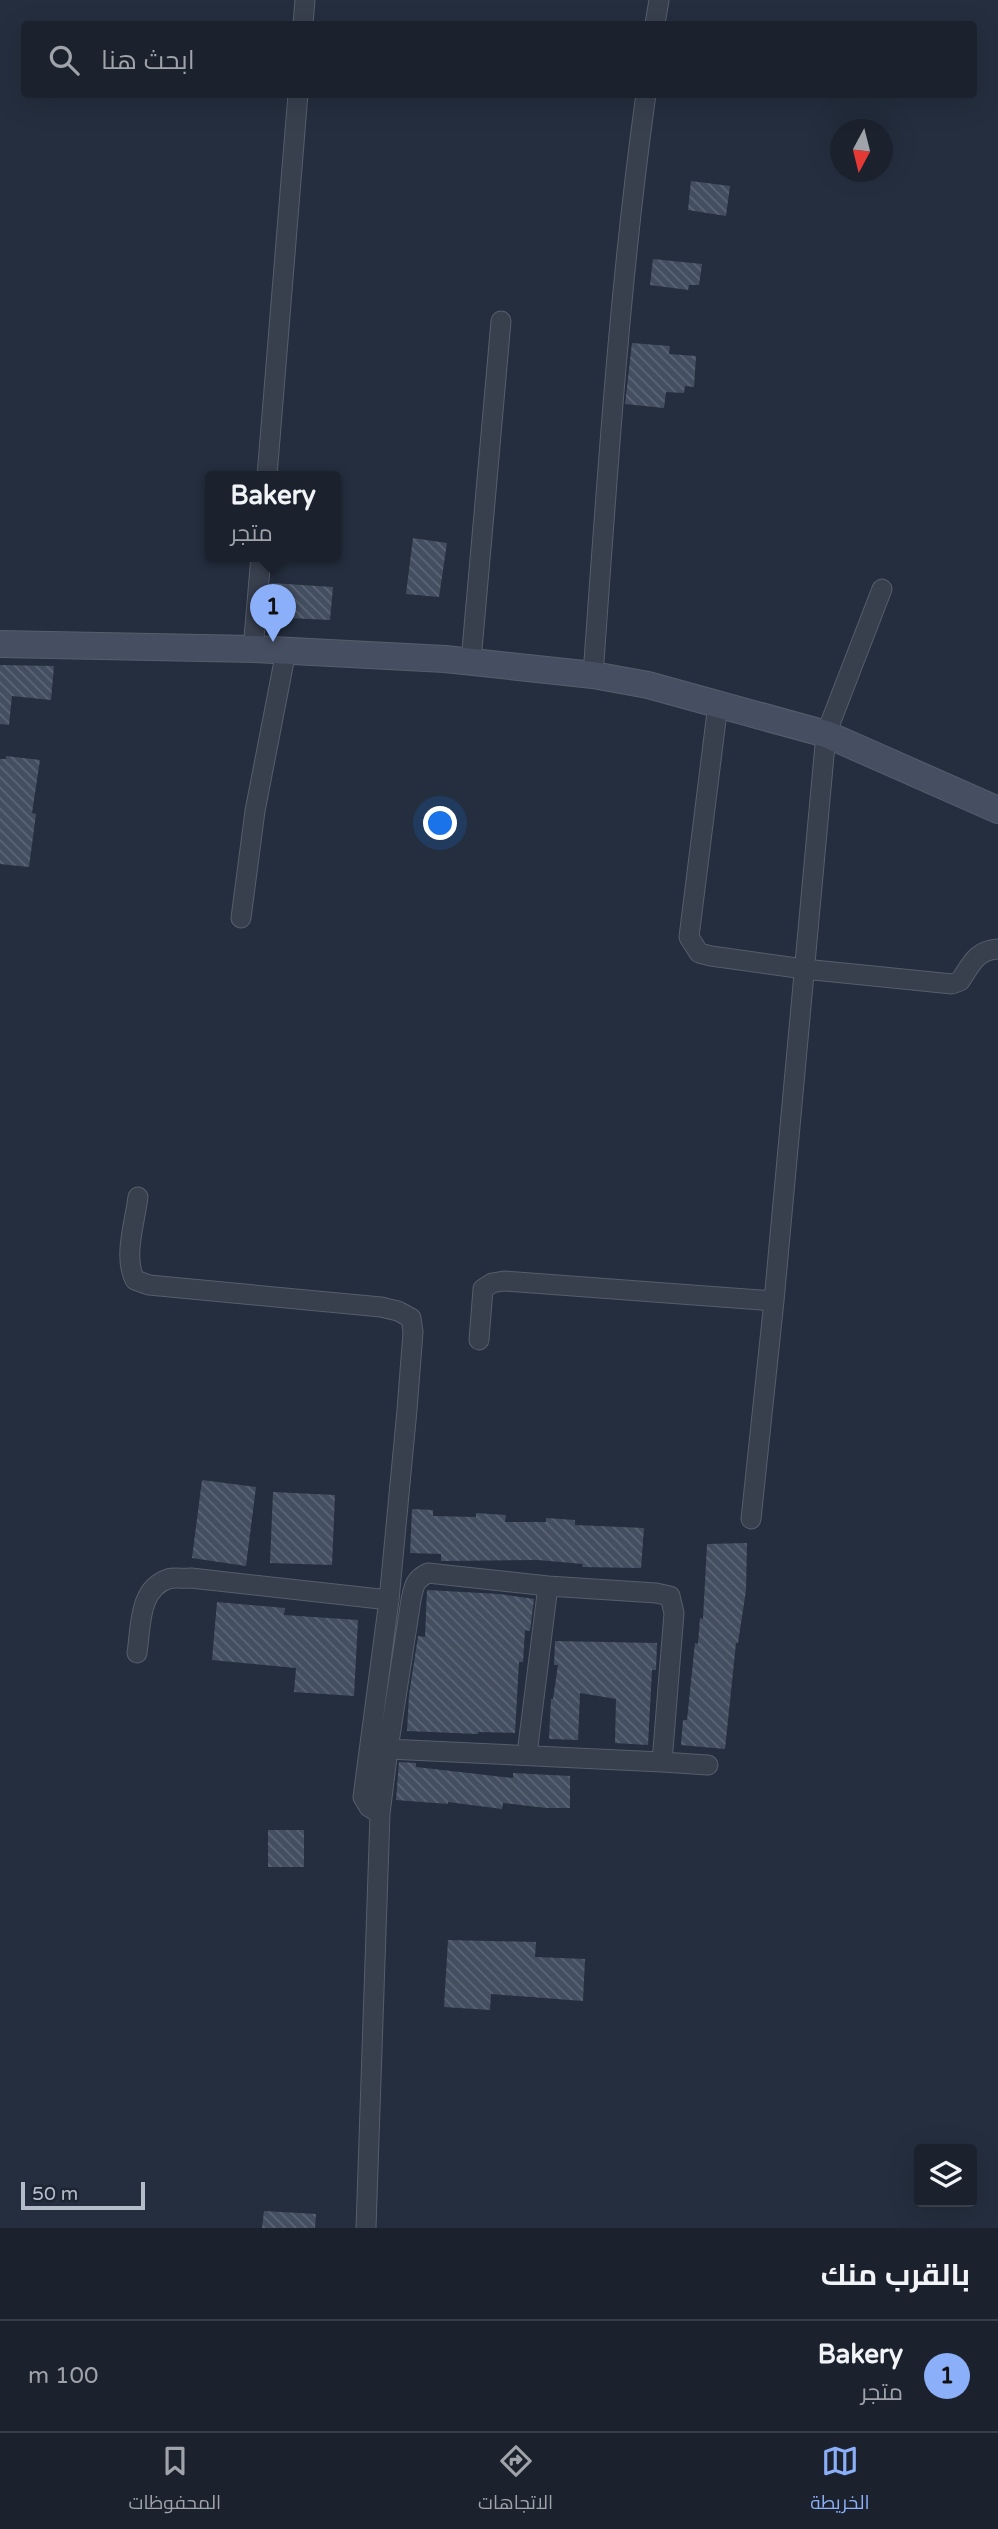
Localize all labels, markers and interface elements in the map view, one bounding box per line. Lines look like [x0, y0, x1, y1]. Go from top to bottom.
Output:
search box [21, 21, 977, 98]
icon: search [45, 41, 83, 79]
text: ابحث هنا [101, 45, 195, 76]
north arrow [830, 119, 893, 182]
popup [205, 471, 341, 562]
text: Bakery [230, 480, 316, 511]
text: متجر [230, 520, 273, 548]
pin: 1 [250, 584, 296, 642]
your location [423, 806, 457, 840]
map controls [914, 2144, 977, 2207]
button: layers [914, 2144, 977, 2207]
scale bar [21, 2179, 145, 2211]
text: 50 m [32, 2183, 78, 2205]
text: بالقرب منك [821, 2257, 970, 2294]
text: Bakery [818, 2339, 903, 2370]
text: 100 m [28, 2362, 98, 2390]
text: 1 [940, 2362, 954, 2390]
text: متجر [861, 2379, 903, 2407]
tab: المحفوظات [129, 2442, 221, 2520]
tab: الاتجاهات [478, 2442, 553, 2520]
tab: الخريطة [810, 2442, 870, 2520]

